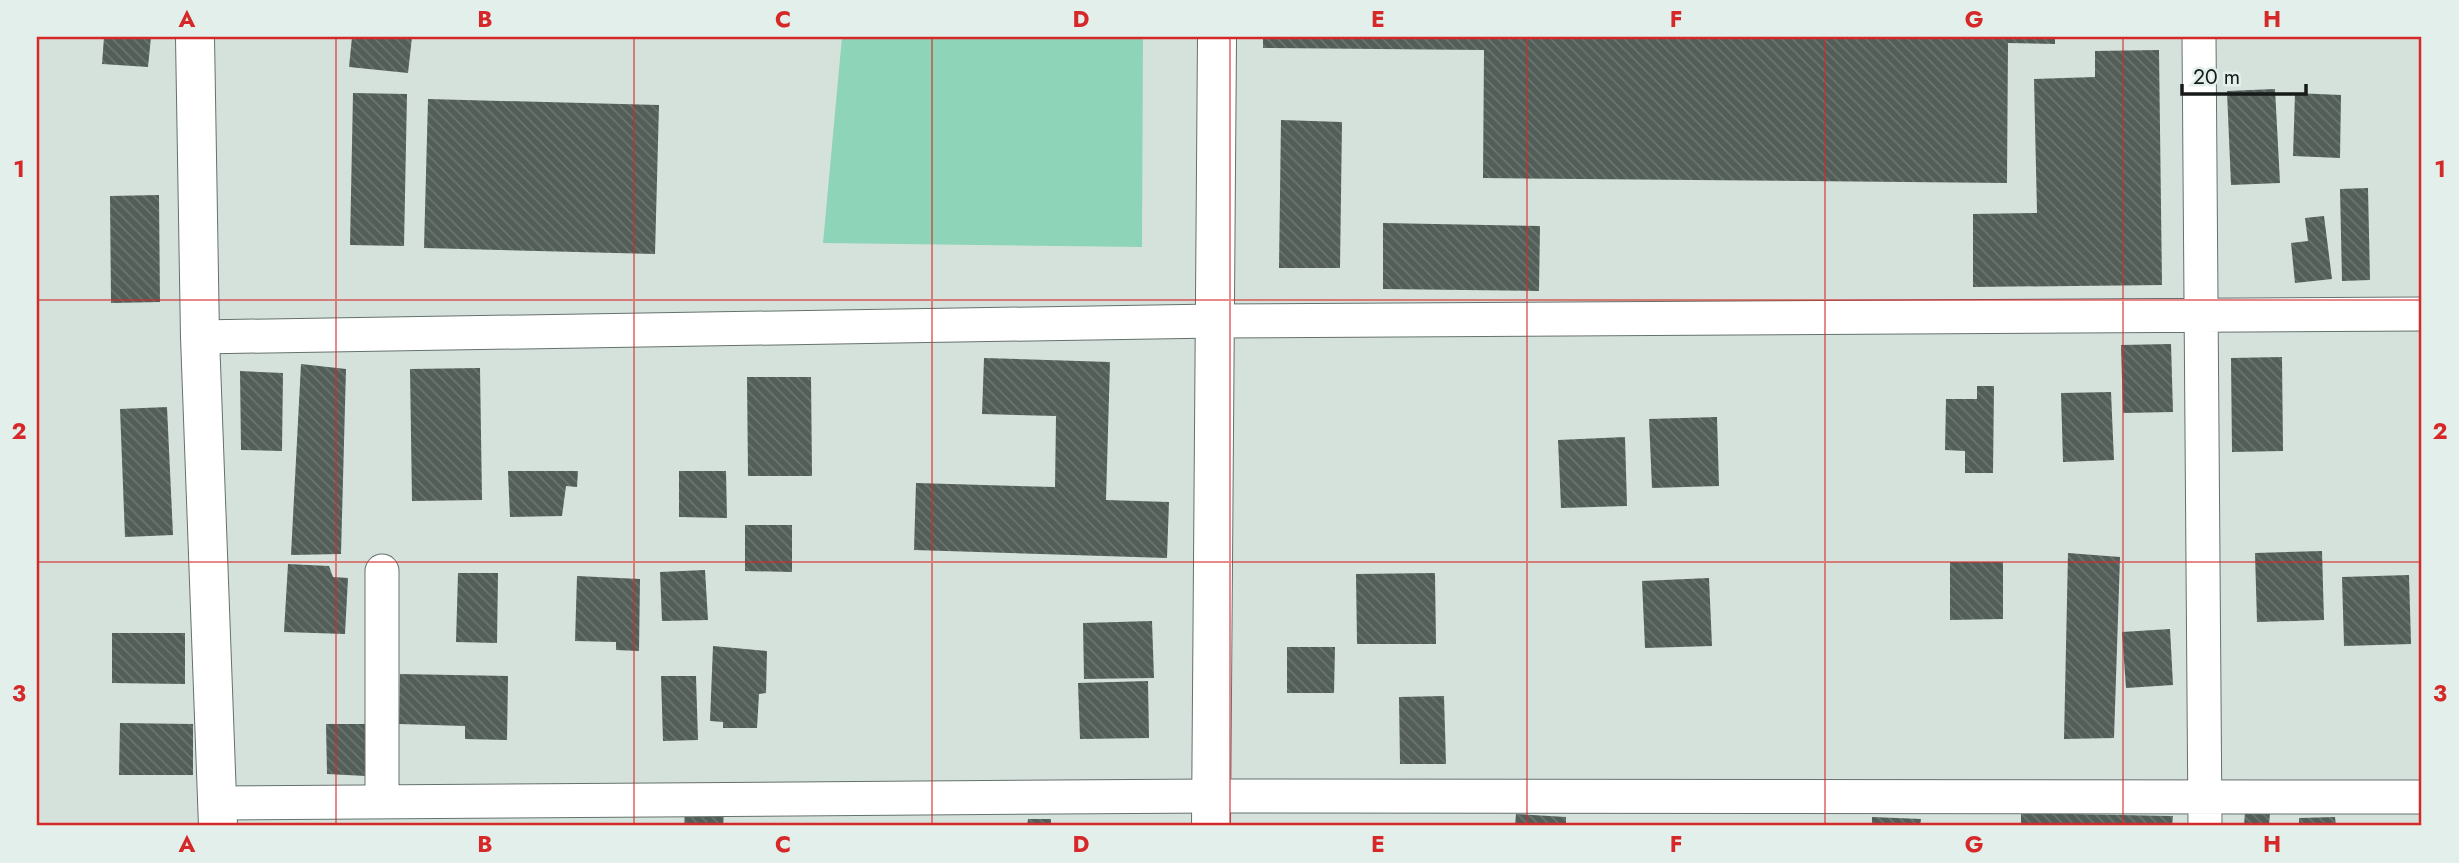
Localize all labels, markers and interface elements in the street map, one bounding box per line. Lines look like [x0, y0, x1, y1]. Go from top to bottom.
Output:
text: A [178, 2, 196, 36]
text: B [477, 2, 493, 36]
text: C [775, 2, 791, 36]
text: D [1073, 2, 1090, 36]
text: E [1371, 2, 1385, 36]
text: F [1670, 2, 1682, 36]
text: G [1965, 2, 1983, 36]
text: H [2263, 2, 2281, 36]
scale bar [2182, 52, 2307, 96]
text: 20 m [2193, 62, 2240, 92]
text: 1 [13, 152, 25, 186]
text: 1 [2434, 152, 2446, 186]
text: 2 [11, 414, 27, 448]
text: 2 [2432, 414, 2448, 448]
text: 3 [12, 676, 26, 710]
text: 3 [2433, 676, 2447, 710]
text: A [178, 827, 196, 861]
text: B [477, 827, 493, 861]
text: C [775, 827, 791, 861]
text: D [1073, 827, 1090, 861]
text: E [1371, 827, 1385, 861]
text: F [1670, 827, 1682, 861]
text: G [1965, 827, 1983, 861]
text: H [2263, 827, 2281, 861]

